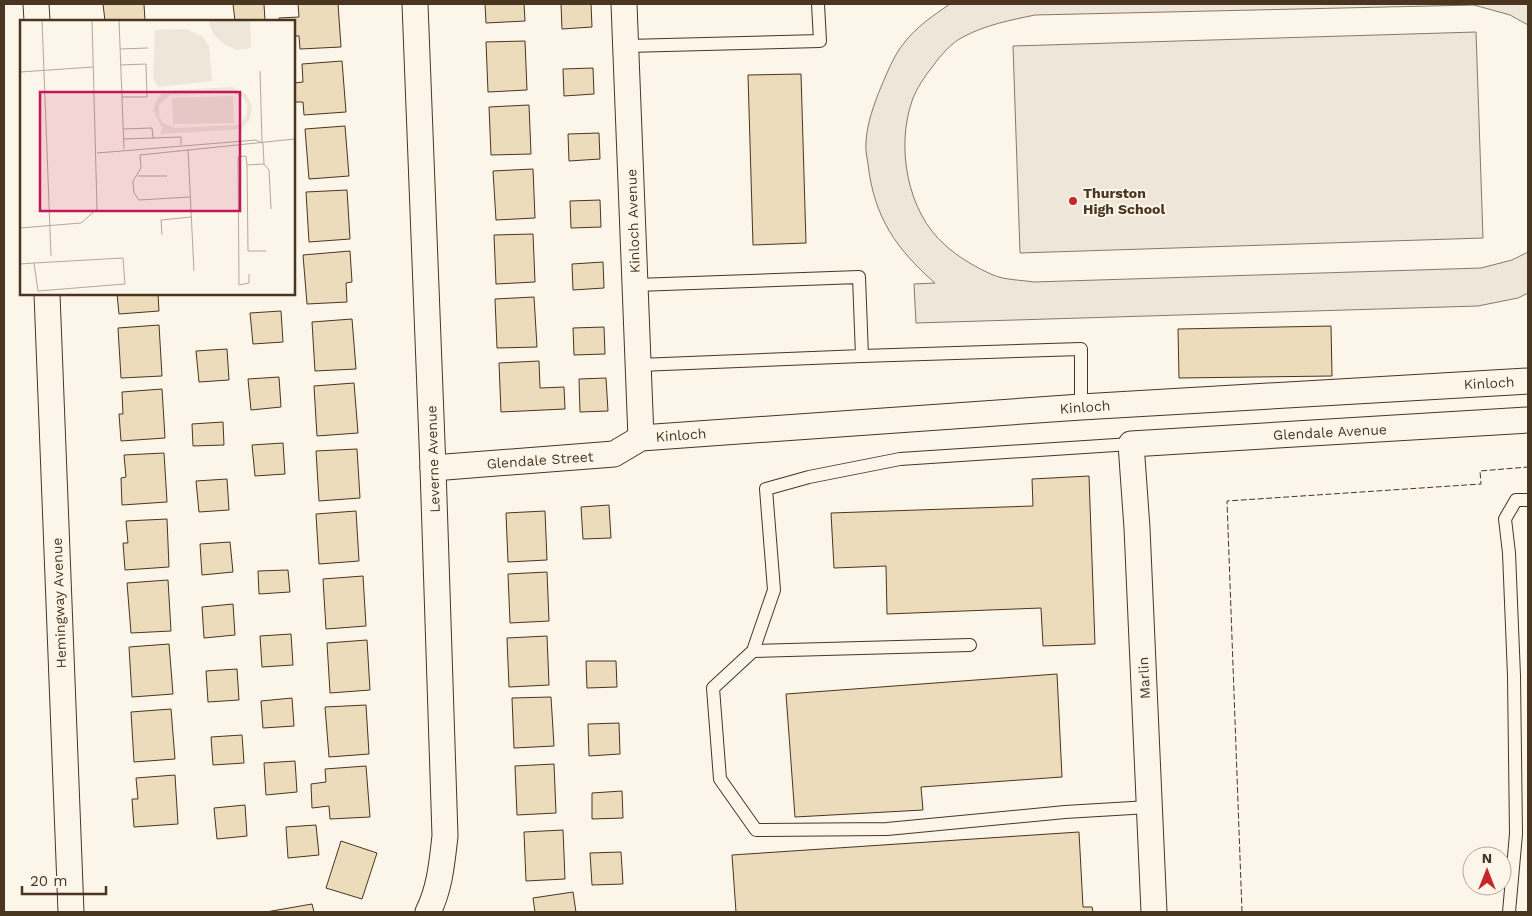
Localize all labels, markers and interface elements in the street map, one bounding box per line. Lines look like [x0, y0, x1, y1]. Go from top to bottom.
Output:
inset map [20, 20, 295, 295]
street label: Kinloch Avenue [623, 169, 643, 273]
place label: Thurston High School [1083, 185, 1165, 217]
marker: Thurston High School [1067, 195, 1079, 207]
street label: Kinloch [1463, 374, 1515, 392]
street label: Kinloch [1059, 397, 1111, 417]
street label: Leverne Avenue [423, 405, 443, 513]
street label: Glendale Avenue [1273, 421, 1387, 443]
street label: Kinloch [655, 425, 707, 445]
street label: Glendale Street [486, 448, 594, 472]
street label: Hemingway Avenue [49, 537, 69, 669]
street label: Marlin [1135, 657, 1153, 699]
north arrow [1462, 846, 1512, 896]
text: N [1482, 850, 1492, 866]
scale bar [22, 864, 106, 896]
text: 20 m [30, 872, 68, 890]

